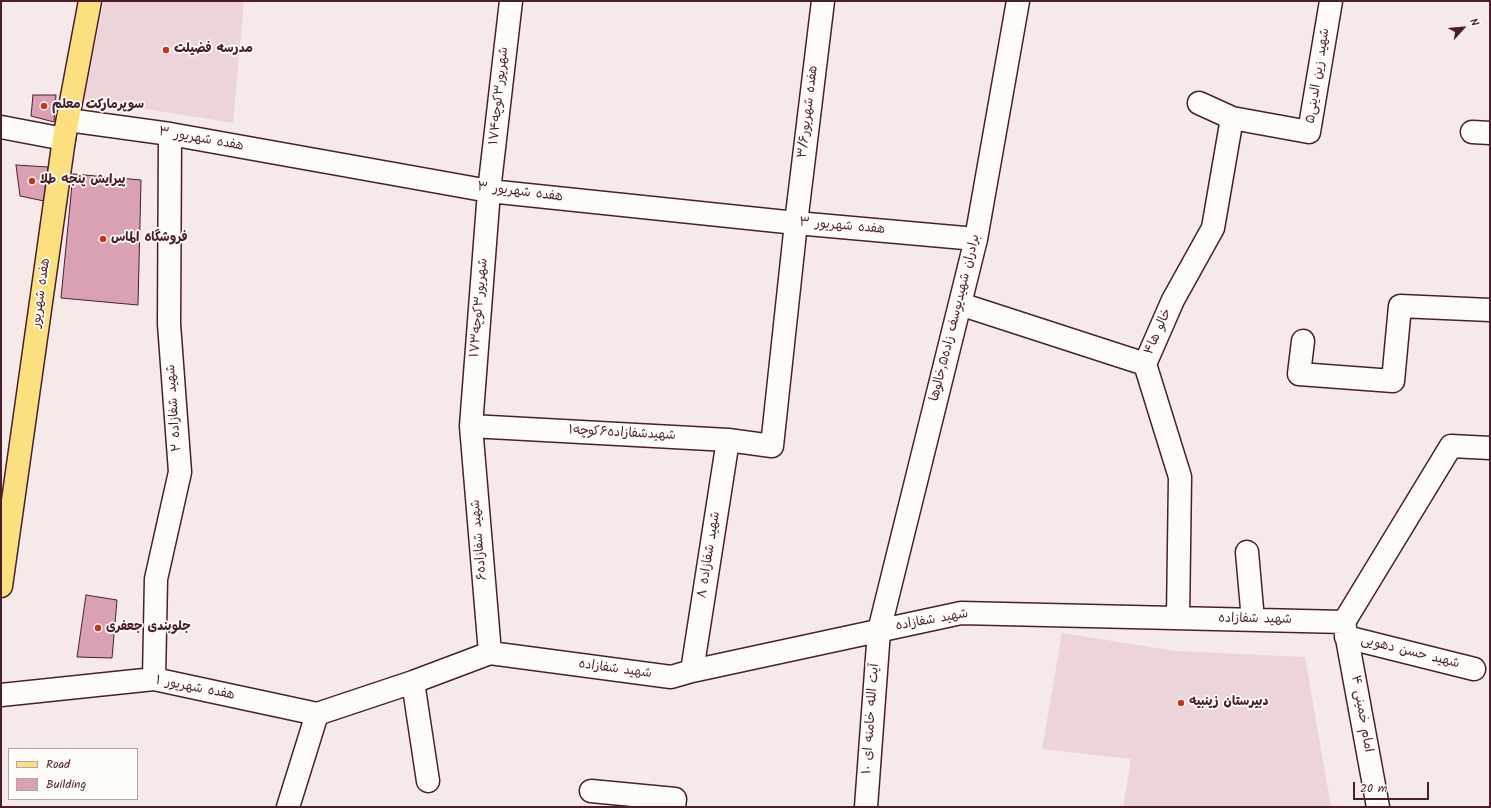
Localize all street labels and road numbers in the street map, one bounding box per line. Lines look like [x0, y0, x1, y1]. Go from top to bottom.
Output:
street label: شهید زین الدینی۵ [1304, 27, 1334, 125]
street label: ۱۷شهریور۳کوچه۴ [487, 46, 513, 146]
street label: هفده شهریور۳/۶ [796, 65, 822, 159]
street label: هفده شهریور ۳ [157, 125, 245, 155]
street label: هفده شهریور ۳ [476, 180, 564, 206]
street label: هفده شهریور ۳ [798, 215, 886, 239]
street label: برادران شهیدیوسف زاده۵,خالوها [928, 233, 984, 403]
street label: هفده شهریور [29, 257, 55, 329]
street label: ۱۷شهریور۳کوچه۳ [468, 258, 492, 358]
street label: خالو ها۴ [1142, 307, 1176, 357]
street label: شهید شفازاده ۲ [164, 364, 186, 452]
street label: شهیدشفازاده۶کوچه۱ [568, 423, 676, 445]
street label: شهید شفازاده۶ [469, 499, 491, 581]
street label: شهید شفازاده ۸ [695, 510, 725, 600]
street label: شهید شفازاده [894, 607, 970, 635]
street label: شهید شفازاده [1218, 612, 1292, 628]
street label: شهید حسن دهویی [1359, 633, 1461, 673]
street label: شهید شفازاده [578, 657, 652, 683]
street label: آیت الله خامنه ای ۱۰ [860, 663, 884, 775]
street label: هفده شهریور ۱ [154, 674, 236, 704]
street label: امام خمینی ۴ [1347, 674, 1375, 754]

